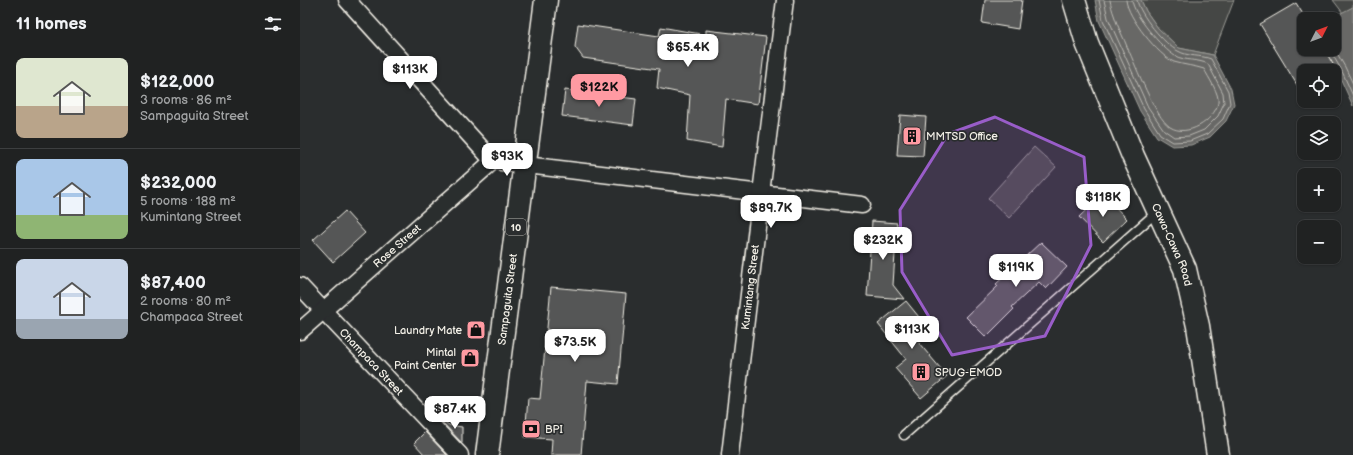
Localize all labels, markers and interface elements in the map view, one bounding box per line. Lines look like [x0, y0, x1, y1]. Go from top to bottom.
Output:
north arrow [1297, 12, 1341, 56]
map controls [1297, 12, 1341, 264]
icon: filters [262, 13, 284, 35]
text: 11 homes [16, 14, 87, 34]
pin: $65.4K [655, 34, 721, 68]
text: $65.4K [666, 39, 710, 55]
pin: $113K [382, 56, 438, 90]
text: $113K [392, 61, 428, 77]
button: locate [1297, 64, 1341, 108]
text: $122,000 [140, 72, 214, 92]
icon: home [48, 74, 96, 122]
pin: $122K [571, 74, 627, 108]
text: $122K [580, 79, 618, 95]
text: 3 rooms · 86 m² [140, 92, 232, 108]
text: Sampaguita Street [140, 108, 249, 124]
button: layers [1297, 116, 1341, 160]
building icon: MMTSD Office [901, 125, 923, 147]
place label: MMTSD Office [926, 130, 998, 143]
pin: $93K [483, 143, 531, 177]
text: $93K [491, 148, 523, 164]
button: + [1297, 168, 1341, 212]
text: $232,000 [140, 173, 217, 193]
icon: home [48, 175, 96, 223]
pin: $118K [1075, 184, 1131, 218]
text: $118K [1085, 189, 1121, 205]
text: 5 rooms · 188 m² [140, 193, 236, 209]
pin: $89.7K [738, 195, 804, 229]
text: $89.7K [750, 200, 792, 216]
street label: Cawa-Cawa Road [1149, 201, 1195, 287]
text: Kumintang Street [140, 209, 241, 225]
road number: 10 [506, 219, 526, 235]
button: − [1297, 220, 1341, 264]
street label: Rose Street [371, 221, 424, 271]
pin: $232K [855, 227, 911, 261]
text: $232K [863, 232, 903, 248]
street label: Kumintang Street [739, 243, 762, 331]
street label: Sampaguita Street [495, 252, 520, 346]
pin: $119K [988, 254, 1044, 288]
text: $119K [998, 259, 1034, 275]
text: $87,400 [140, 273, 206, 293]
icon: home [48, 275, 96, 323]
text: 2 rooms · 80 m² [140, 293, 231, 309]
text: Champaca Street [140, 309, 243, 325]
pin: $113K [884, 316, 940, 350]
shop icon: Laundry Mate [465, 319, 487, 341]
text: $113K [894, 321, 930, 337]
place label: Laundry Mate [394, 324, 462, 337]
street label: Champaca Street [337, 326, 406, 398]
pin: $73.5K [542, 329, 608, 363]
text: $73.5K [554, 334, 596, 350]
place label: Mintal Paint Center [394, 346, 457, 372]
shop icon: Mintal Paint Center [459, 347, 481, 369]
building icon: SPUG-EMOD [910, 361, 932, 383]
place label: SPUG-EMOD [935, 366, 1002, 379]
pin: $87.4K [422, 396, 488, 430]
text: $87.4K [434, 401, 476, 417]
bank icon: BPI [520, 418, 542, 440]
place label: BPI [545, 423, 563, 436]

